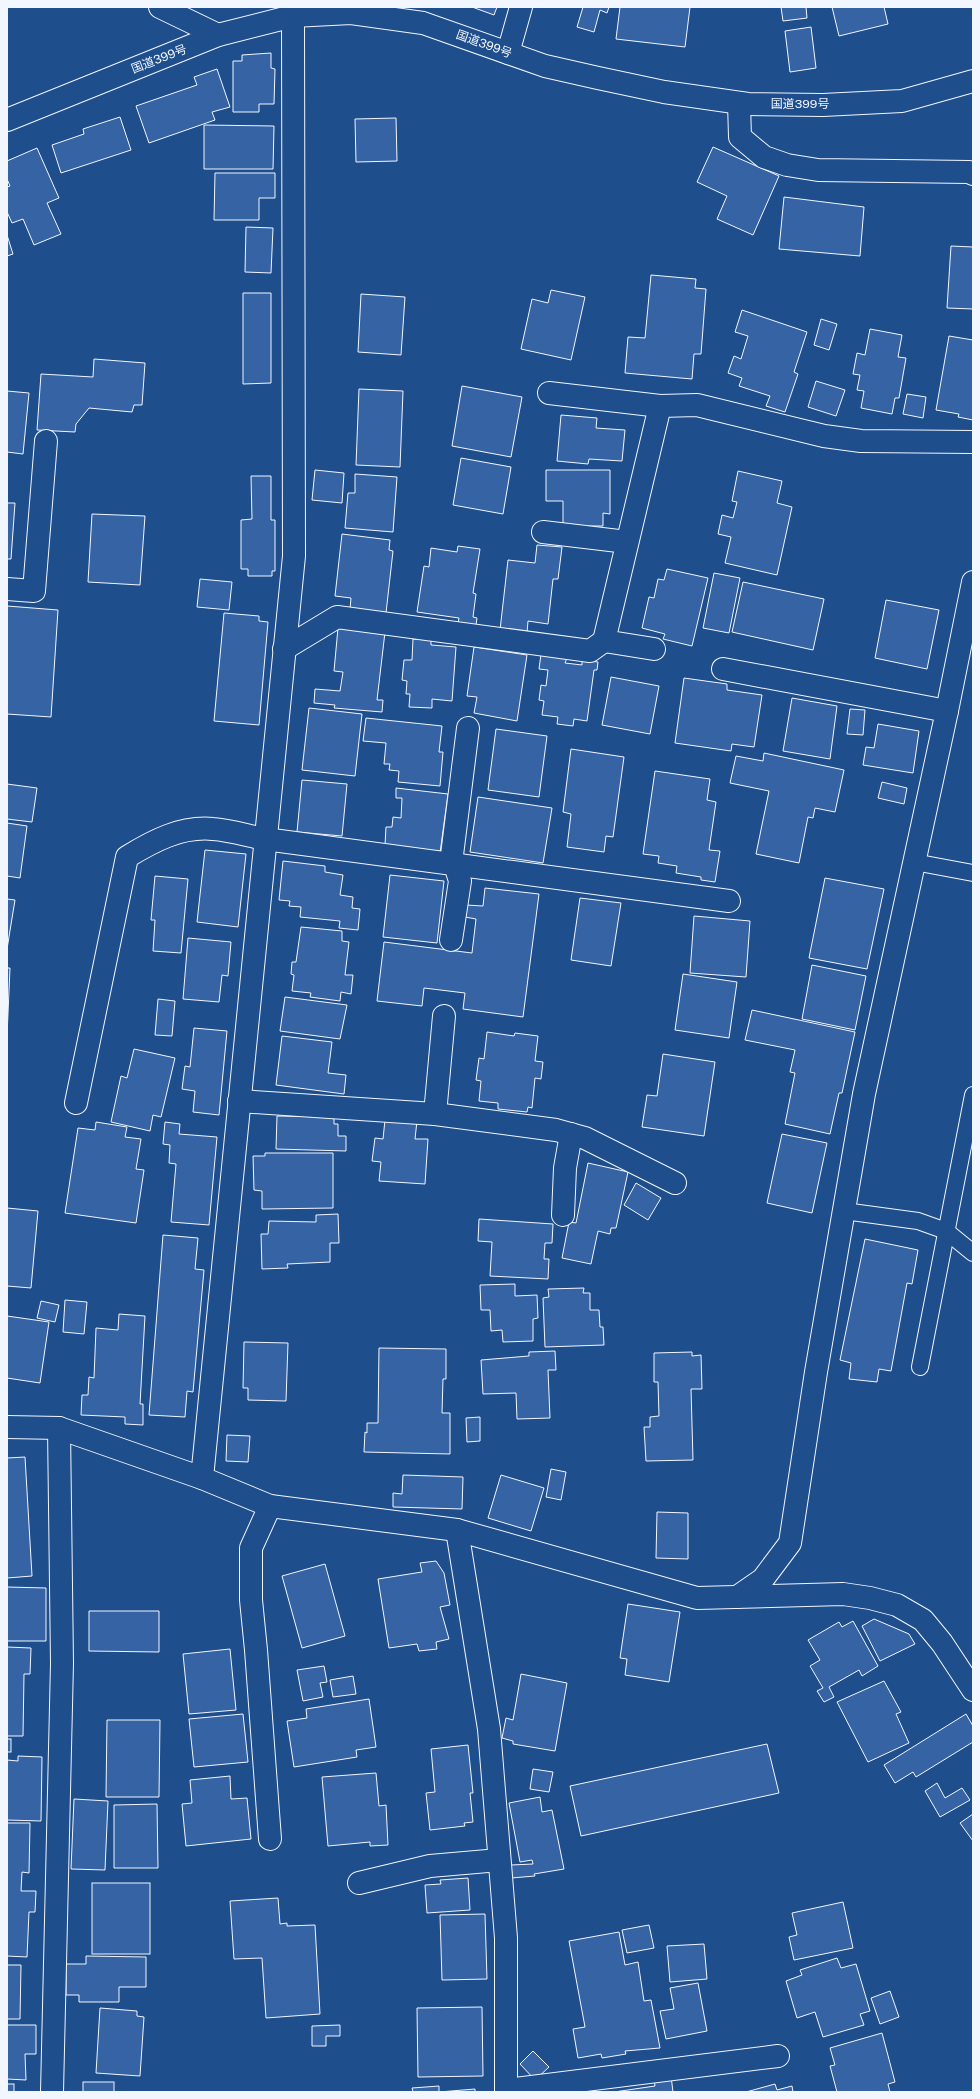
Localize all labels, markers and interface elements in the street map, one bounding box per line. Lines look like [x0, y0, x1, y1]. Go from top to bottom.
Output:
street label: 国道399号 [454, 27, 514, 61]
street label: 国道399号 [129, 42, 189, 76]
street label: 国道399号 [771, 97, 829, 111]

